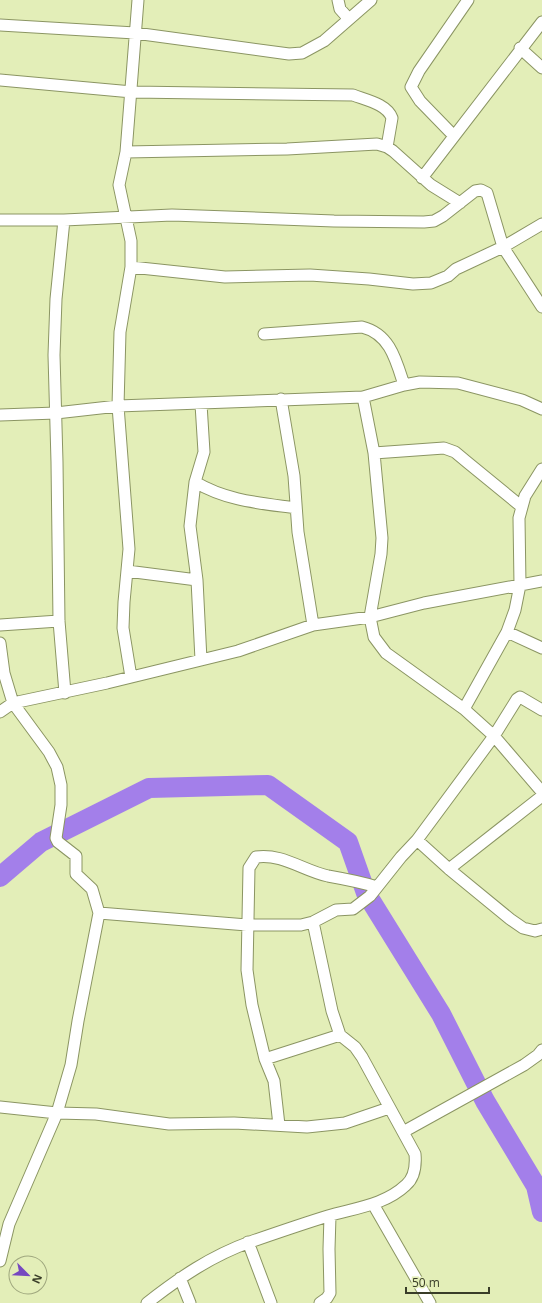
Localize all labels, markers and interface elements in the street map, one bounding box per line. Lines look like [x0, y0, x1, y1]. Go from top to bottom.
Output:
north arrow [8, 1255, 48, 1295]
scale bar [406, 1269, 489, 1295]
text: N [29, 1272, 46, 1286]
text: 50 m [412, 1274, 440, 1291]

